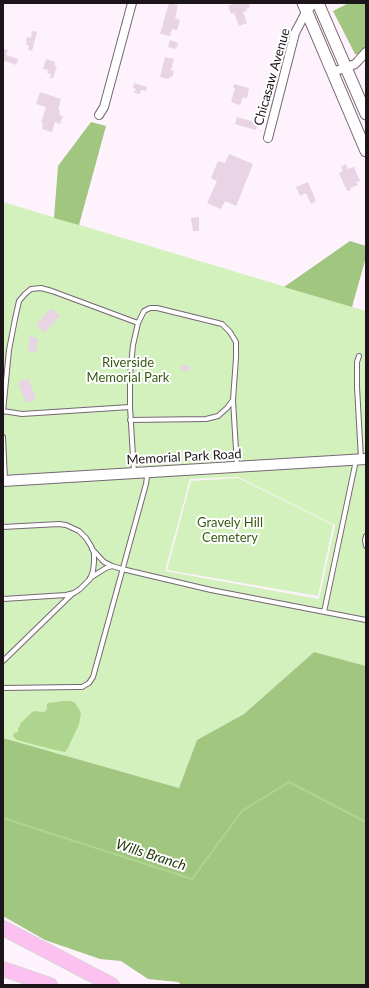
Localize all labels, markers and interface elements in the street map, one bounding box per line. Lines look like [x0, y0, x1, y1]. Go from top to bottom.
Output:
street label: Chicasaw Avenue [251, 27, 293, 127]
park label: Riverside Memorial Park [87, 355, 169, 386]
street label: Memorial Park Road [126, 446, 242, 468]
park label: Gravely Hill Cemetery [197, 515, 263, 546]
water label: Wills Branch [114, 836, 188, 874]

